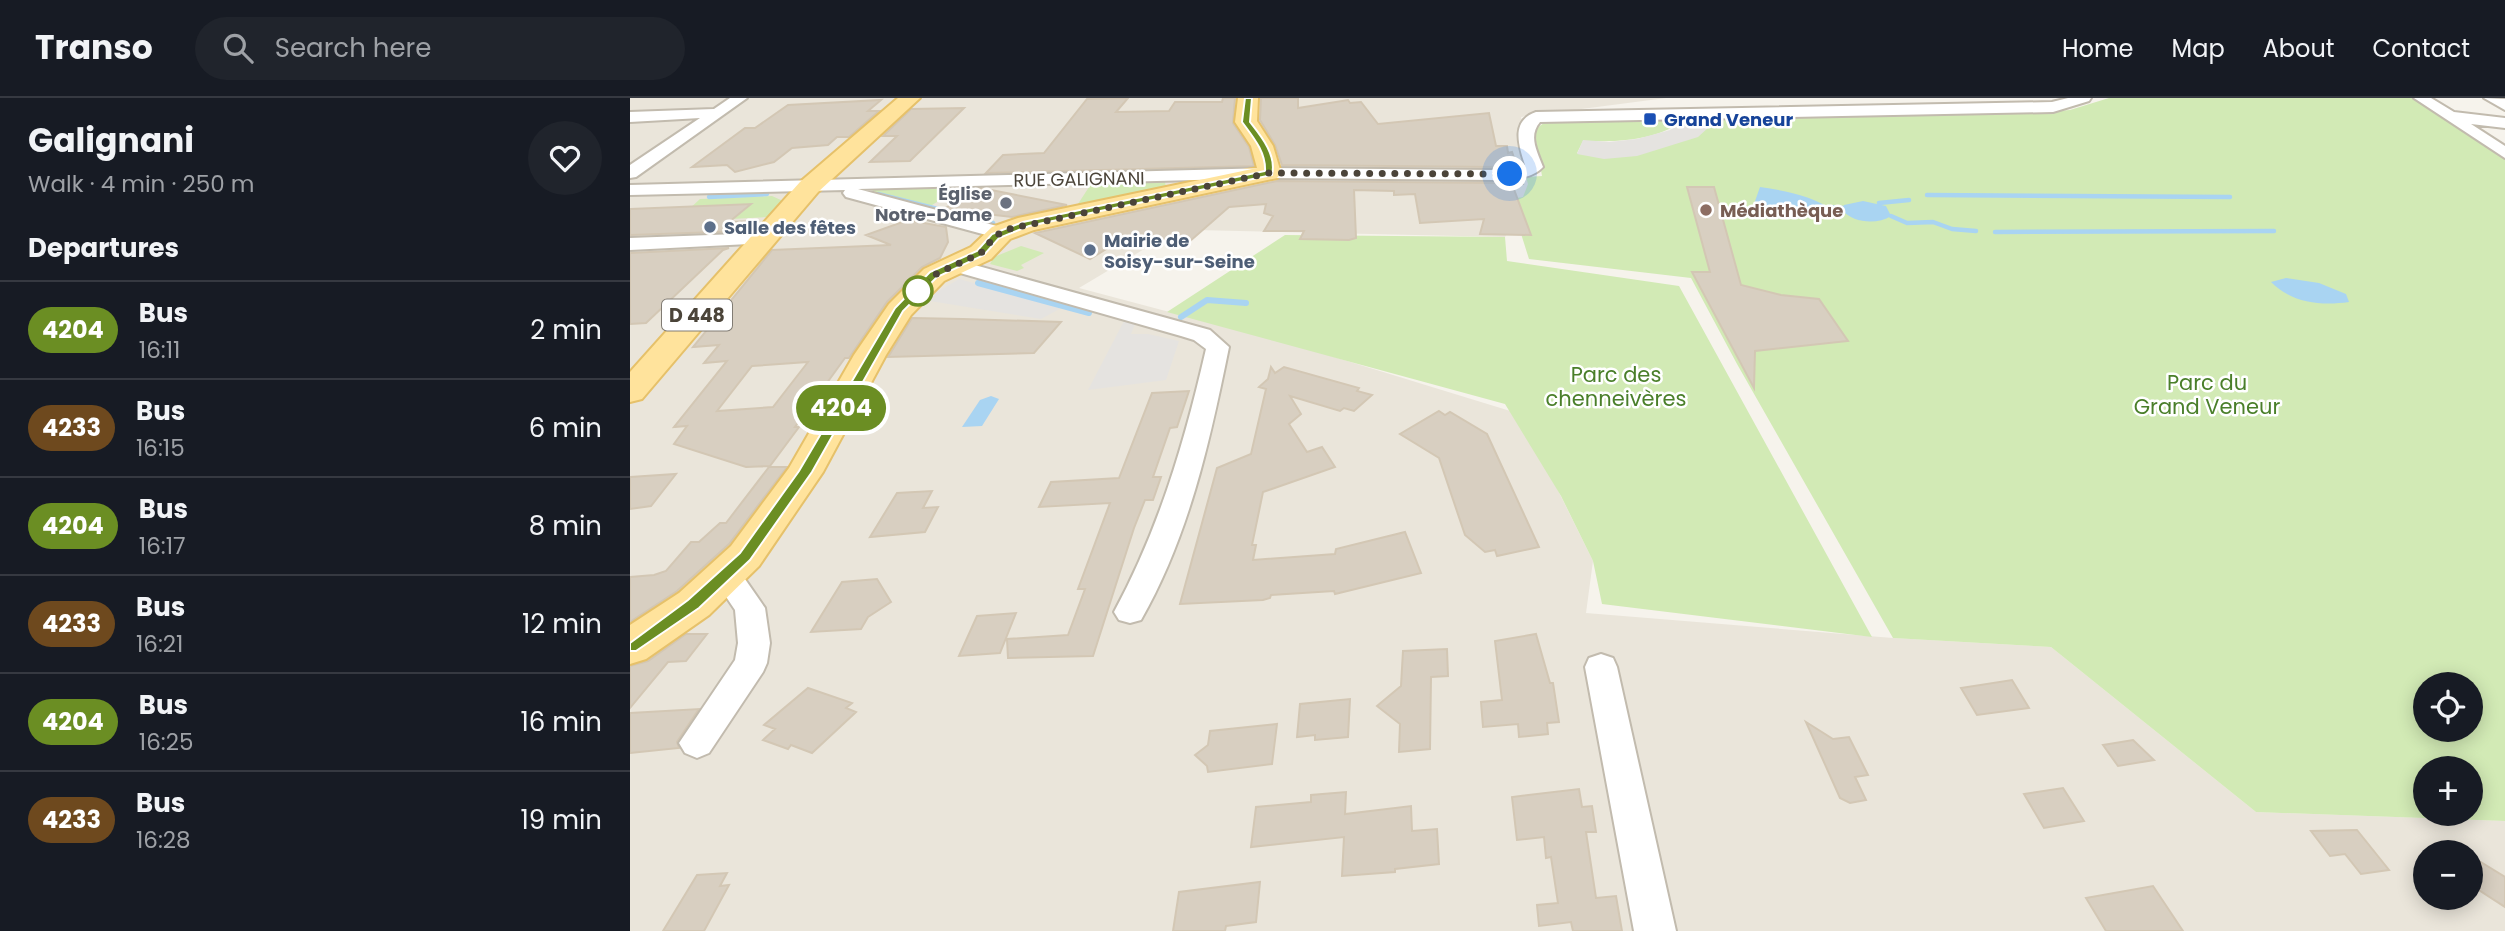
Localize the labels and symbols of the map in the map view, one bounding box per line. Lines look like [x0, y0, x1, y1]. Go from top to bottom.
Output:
place label: Grand Veneur [1664, 107, 1793, 132]
marker: Grand Veneur [1642, 111, 1658, 127]
your location [1492, 156, 1527, 191]
street label: RUE GALIGNANI [1013, 165, 1145, 193]
place label: Église Notre-Dame [875, 181, 992, 227]
marker: Église Notre-Dame [998, 195, 1014, 211]
place label: Médiathèque [1720, 198, 1843, 223]
marker: Médiathèque [1698, 202, 1714, 218]
place label: Salle des fêtes [724, 215, 856, 240]
marker: Salle des fêtes [702, 219, 718, 235]
place label: Mairie de Soisy-sur-Seine [1104, 228, 1255, 274]
marker: Mairie de Soisy-sur-Seine [1082, 242, 1098, 258]
unlabelled marker [903, 276, 933, 306]
road number: D 448 [662, 300, 732, 330]
park label: Parc des chenneivères [1546, 360, 1686, 413]
park label: Parc du Grand Veneur [2134, 368, 2280, 421]
line badge: 4204 [792, 385, 890, 431]

